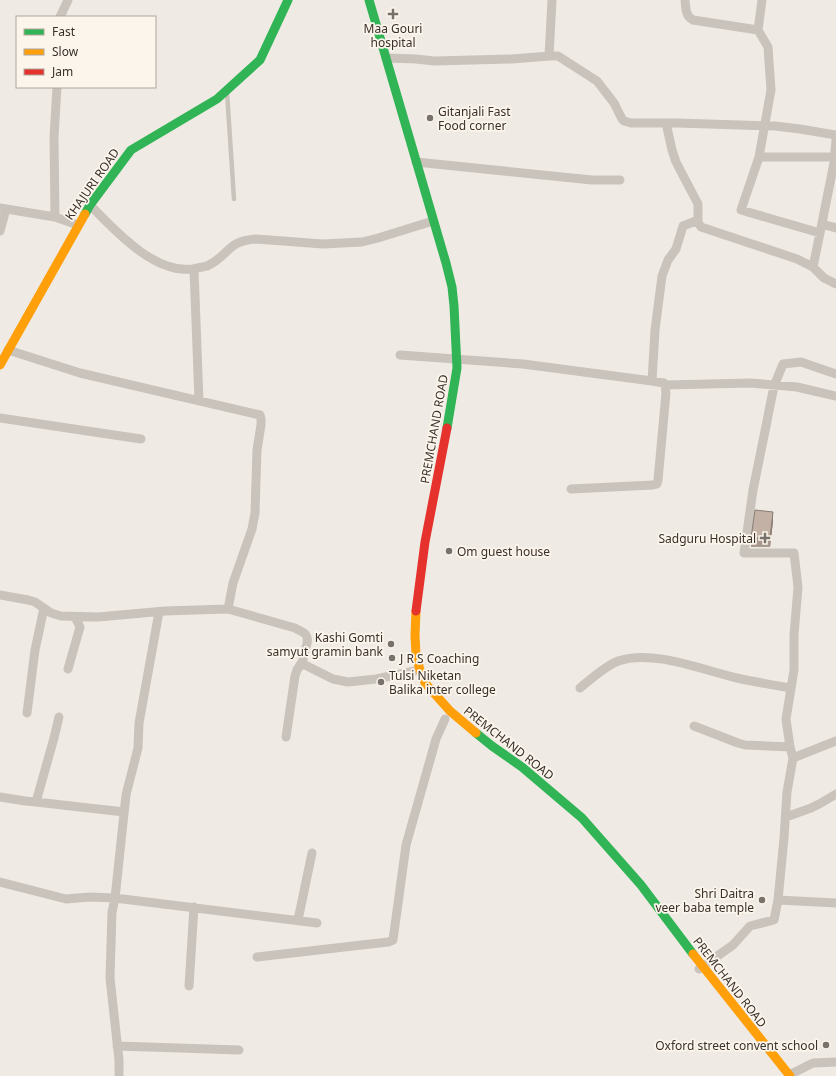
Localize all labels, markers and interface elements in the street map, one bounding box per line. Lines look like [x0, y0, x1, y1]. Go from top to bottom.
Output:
marker: Maa Gouri hospital [387, 8, 399, 20]
legend [16, 16, 156, 88]
place label: Maa Gouri hospital [364, 20, 422, 51]
text: Fast [52, 23, 76, 40]
text: Slow [52, 43, 79, 60]
text: Jam [51, 63, 73, 80]
place label: Gitanjali Fast Food corner [438, 103, 511, 134]
marker: Gitanjali Fast Food corner [425, 113, 435, 123]
street label: KHAJURI ROAD [61, 144, 123, 223]
street label: PREMCHAND ROAD [416, 373, 452, 485]
place label: Sadguru Hospital [658, 530, 756, 547]
marker: Sadguru Hospital [759, 532, 771, 544]
place label: Om guest house [457, 543, 550, 560]
marker: Om guest house [444, 546, 454, 556]
place label: Kashi Gomti samyut gramin bank [267, 629, 384, 660]
marker: Kashi Gomti samyut gramin bank [386, 639, 396, 649]
place label: J R S Coaching [399, 650, 479, 667]
marker: J R S Coaching [387, 653, 397, 663]
place label: Tulsi Niketan Balika inter college [389, 667, 496, 698]
marker: Tulsi Niketan Balika inter college [376, 677, 386, 687]
street label: PREMCHAND ROAD [460, 702, 558, 784]
place label: Shri Daitra veer baba temple [655, 885, 754, 916]
marker: Shri Daitra veer baba temple [757, 895, 767, 905]
street label: PREMCHAND ROAD [689, 933, 771, 1031]
place label: Oxford street convent school [655, 1037, 818, 1054]
marker: Oxford street convent school [821, 1040, 831, 1050]

